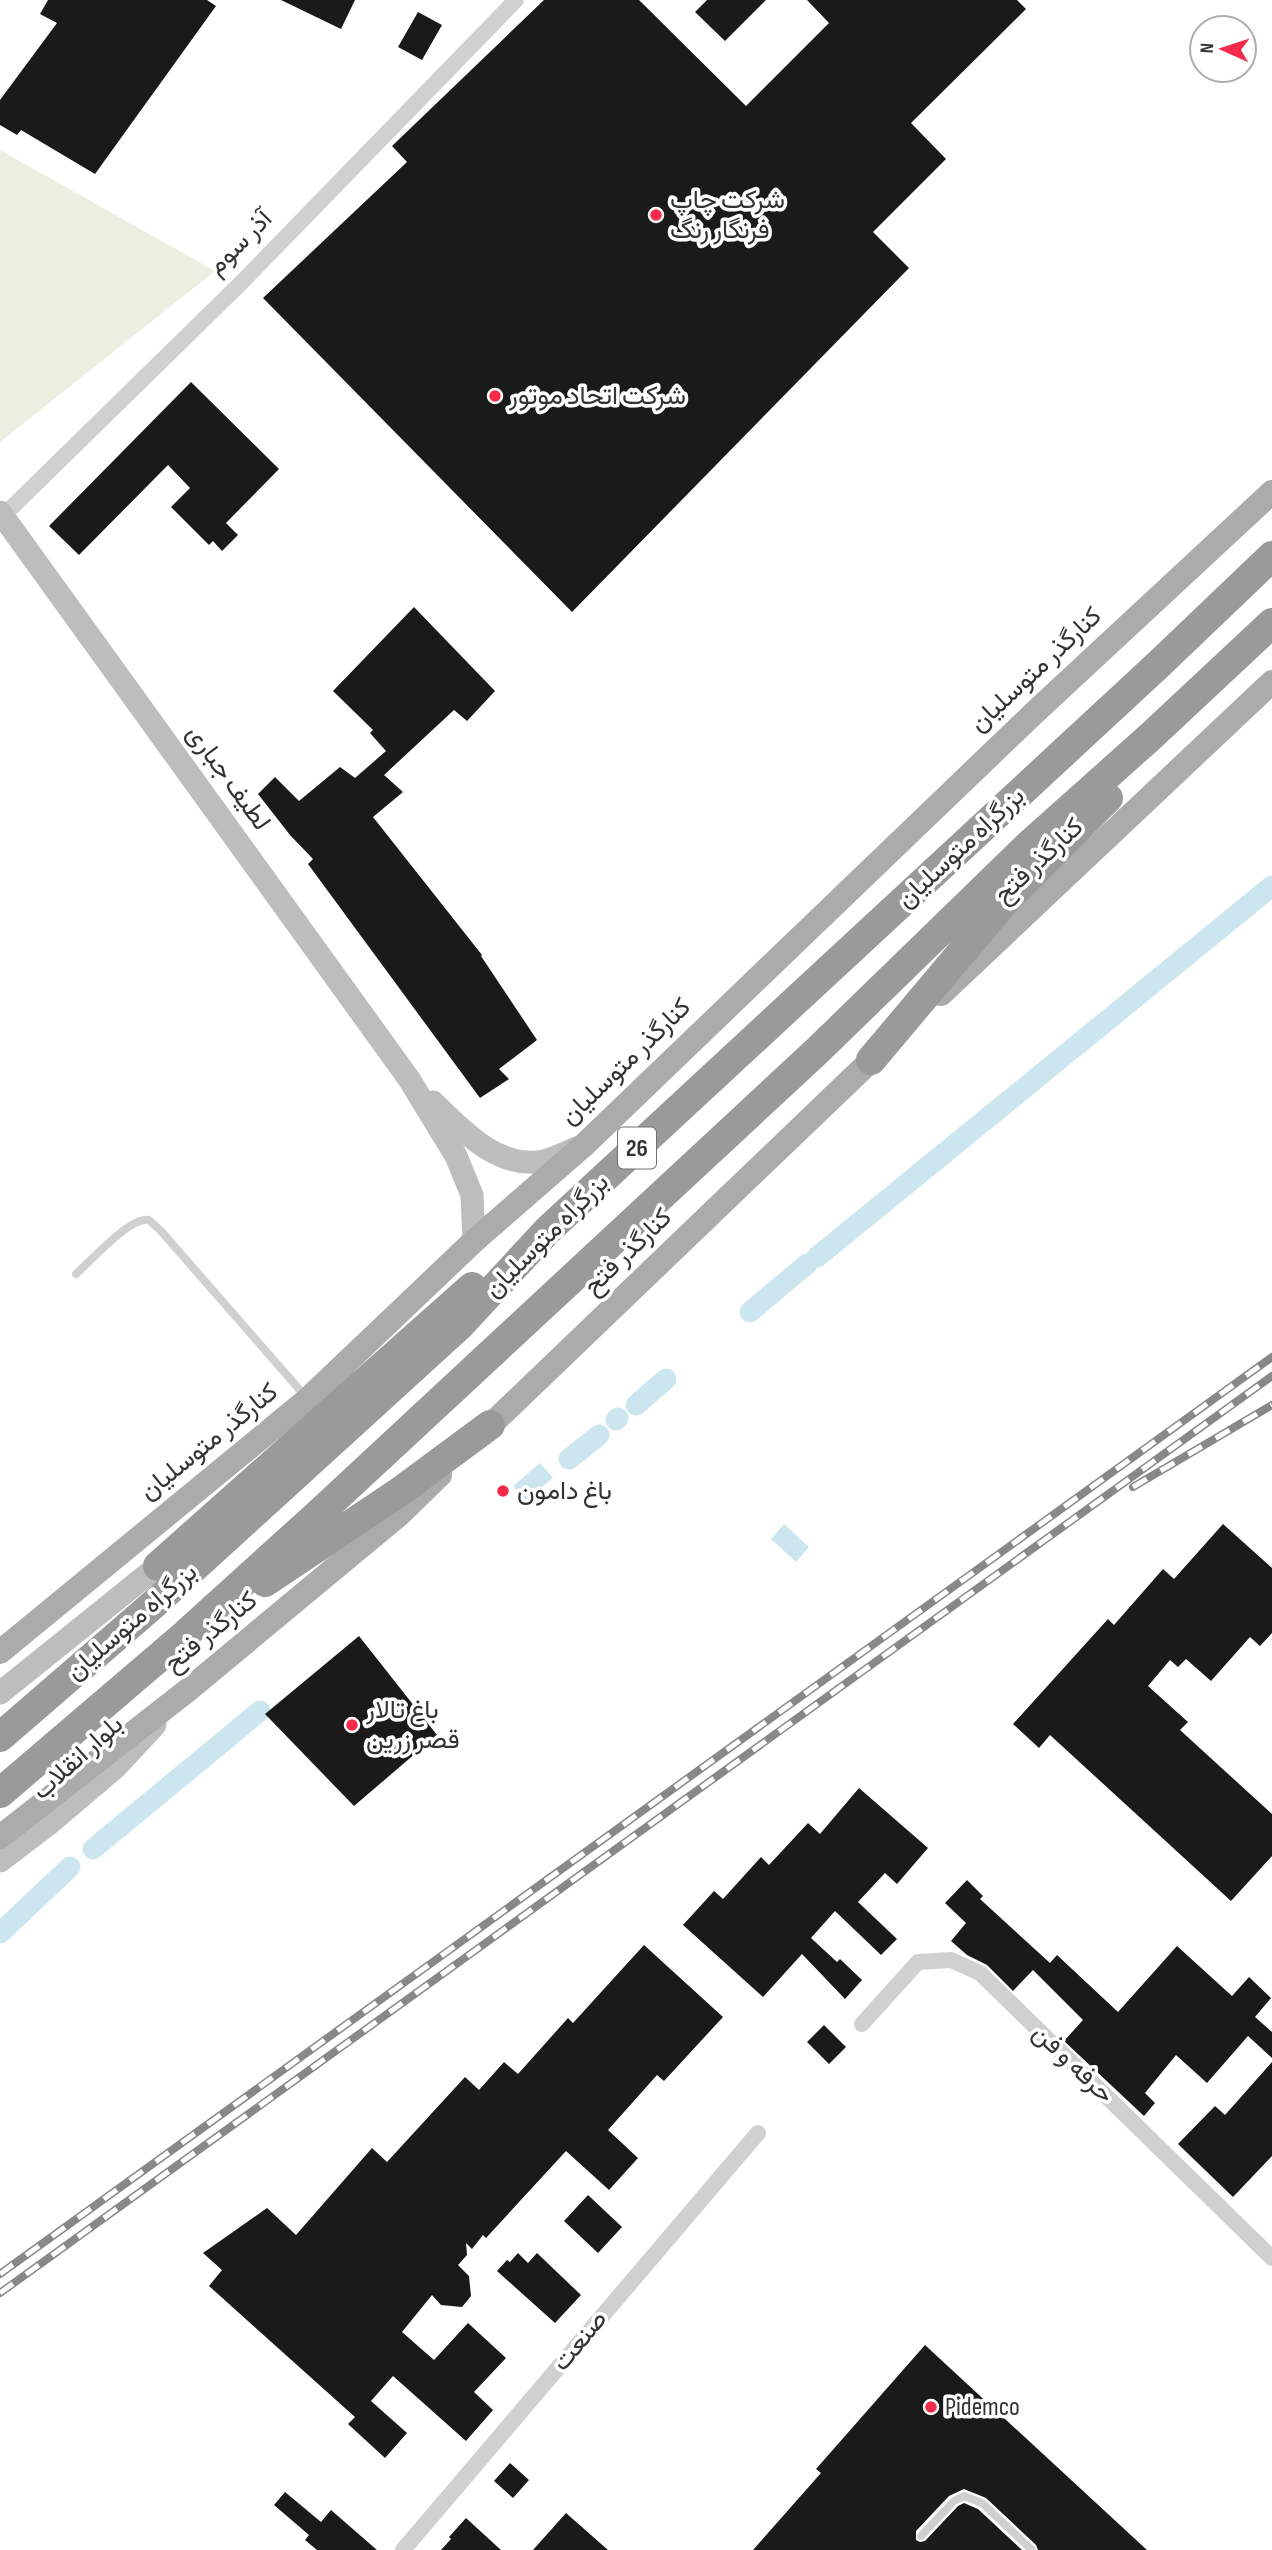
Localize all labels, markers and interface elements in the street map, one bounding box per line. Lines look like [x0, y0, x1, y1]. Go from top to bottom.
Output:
north arrow [1188, 14, 1258, 84]
text: N [1196, 43, 1219, 54]
place label: شرکت چاپ فرنگار رنگ [670, 185, 785, 246]
street label: آذر سوم [201, 203, 280, 282]
marker: شرکت چاپ فرنگار رنگ [648, 207, 664, 223]
place label: شرکت اتحاد موتور [508, 381, 686, 412]
marker: شرکت اتحاد موتور [487, 388, 503, 404]
street label: کنارگذر متوسلیان [964, 601, 1108, 739]
street label: لطیف جباری [179, 719, 277, 837]
street label: بزرگراه متوسلیان [891, 781, 1031, 915]
street label: کنارگذر فتح [988, 812, 1091, 911]
street label: کنارگذر متوسلیان [554, 992, 698, 1132]
road number: 26 [618, 1128, 656, 1168]
street label: بزرگراه متوسلیان [478, 1167, 616, 1305]
street label: کنارگذر فتح [577, 1202, 679, 1302]
street label: کنارگذر متوسلیان [133, 1377, 285, 1507]
place label: باغ دامون [517, 1476, 612, 1508]
marker: باغ دامون [495, 1483, 511, 1499]
street label: بزرگراه متوسلیان [60, 1557, 204, 1687]
street label: کنارگذر فتح [158, 1585, 265, 1680]
place label: باغ تالار قصر زرین [365, 1695, 460, 1756]
street label: بلوار انقلاب [26, 1709, 130, 1807]
marker: باغ تالار قصر زرین [344, 1717, 360, 1733]
street label: حرفه و فن [1026, 2018, 1120, 2110]
street label: صنعت [546, 2304, 614, 2378]
place label: Pidemco [945, 2392, 1020, 2423]
marker: Pidemco [923, 2399, 939, 2415]

